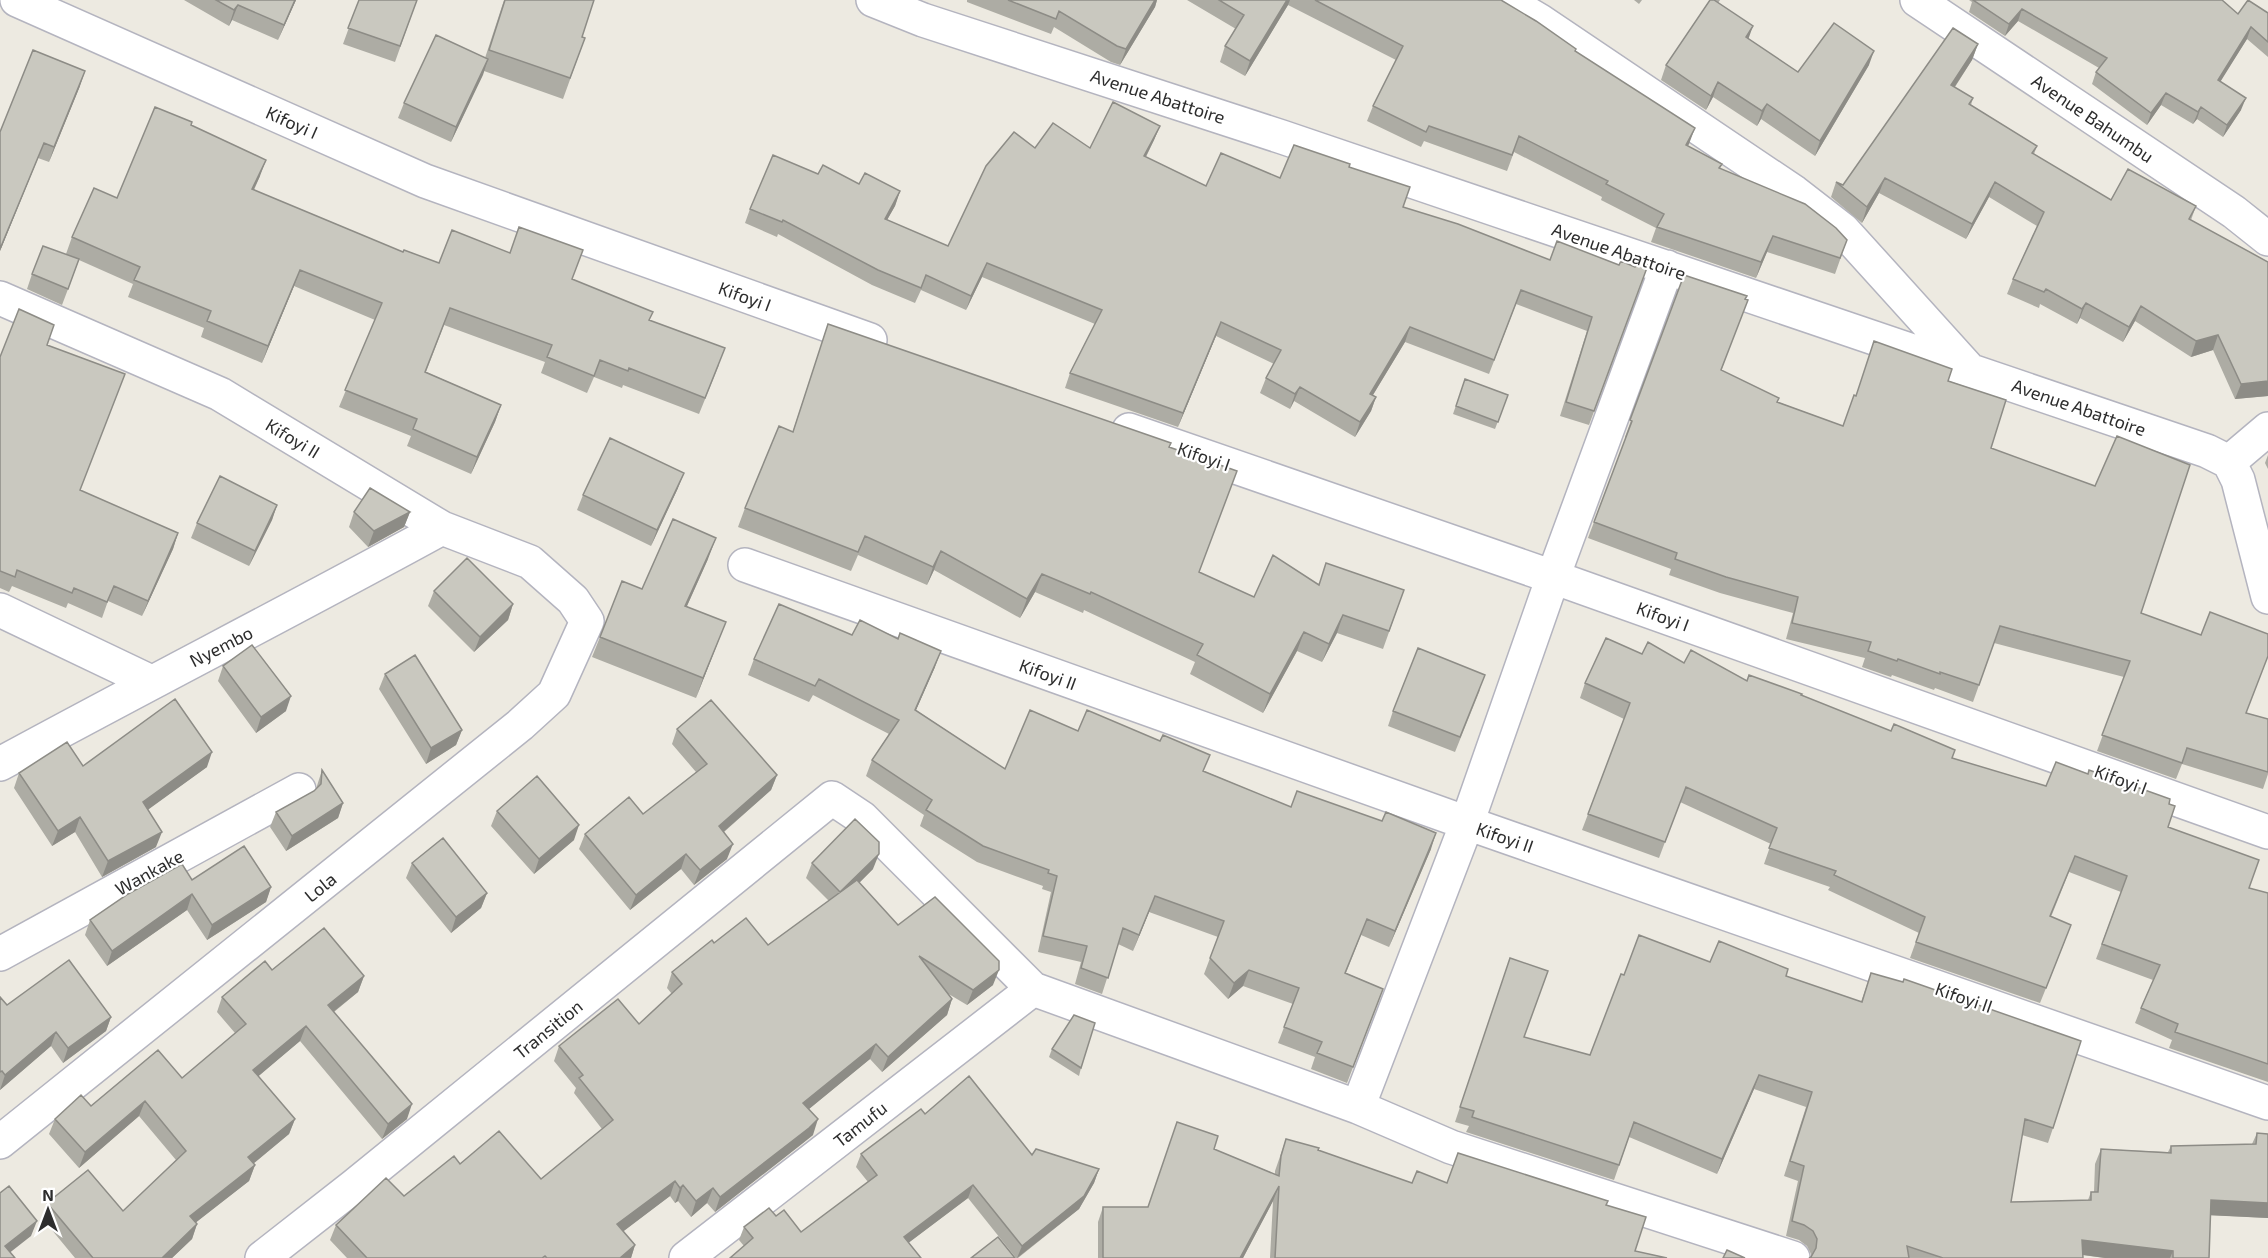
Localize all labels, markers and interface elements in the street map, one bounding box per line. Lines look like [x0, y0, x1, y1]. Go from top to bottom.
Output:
street label: Avenue Abattoire [1088, 64, 1228, 128]
street label: Avenue Bahumbu [2028, 69, 2158, 167]
street label: Kifoyi I [263, 101, 321, 143]
street label: Avenue Abattoire [1549, 218, 1689, 284]
street label: Kifoyi I [716, 276, 774, 316]
street label: Avenue Abattoire [2009, 374, 2149, 440]
street label: Kifoyi II [262, 413, 324, 463]
street label: Kifoyi I [1175, 437, 1233, 475]
street label: Kifoyi I [1634, 596, 1692, 636]
street label: Nyembo [186, 621, 256, 671]
street label: Kifoyi II [1016, 654, 1080, 694]
street label: Kifoyi I [2092, 759, 2150, 799]
street label: Kifoyi II [1473, 817, 1537, 857]
street label: Wankake [111, 844, 187, 900]
street label: Lola [300, 868, 340, 906]
street label: Kifoyi II [1932, 977, 1996, 1017]
street label: Transition [509, 995, 587, 1063]
street label: Tamufu [829, 1096, 891, 1152]
north arrow [18, 1180, 78, 1240]
text: N [42, 1185, 54, 1204]

